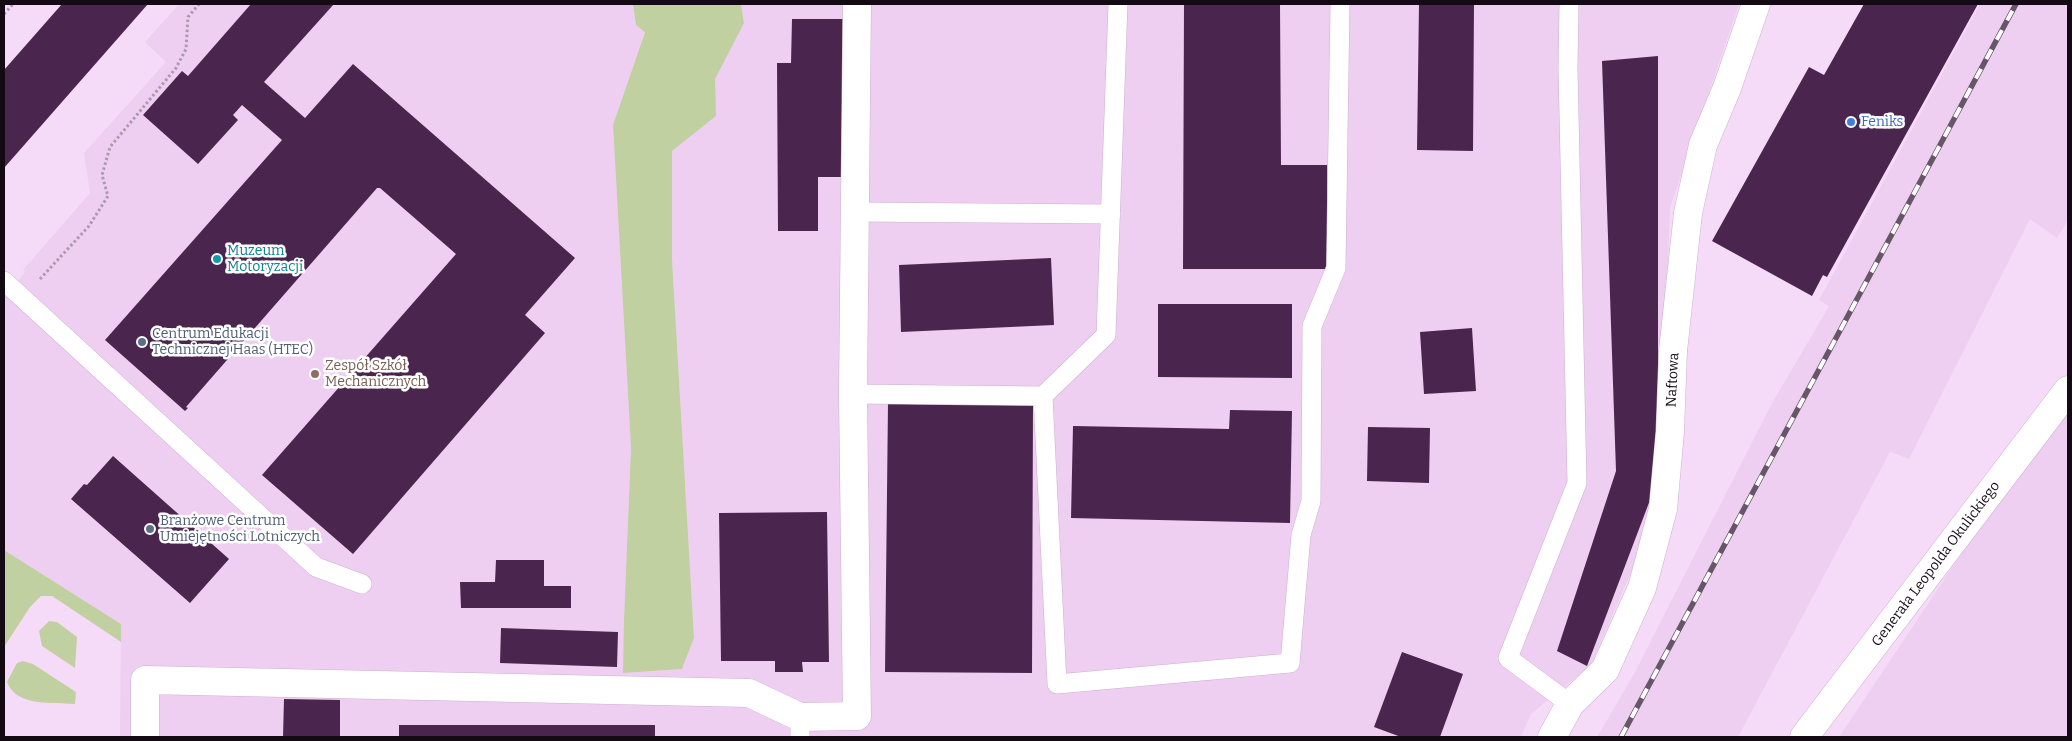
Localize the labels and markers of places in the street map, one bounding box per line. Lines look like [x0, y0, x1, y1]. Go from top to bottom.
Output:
place label: Feniks [1861, 114, 1903, 130]
marker: Feniks [1845, 116, 1857, 128]
place label: Muzeum Motoryzacji [227, 243, 303, 276]
marker: Muzeum Motoryzacji [211, 253, 223, 265]
place label: Centrum Edukacji Technicznej Haas (HTEC) [152, 326, 313, 358]
marker: Centrum Edukacji Technicznej Haas (HTEC) [136, 336, 148, 348]
place label: Zespół Szkół Mechanicznych [325, 358, 426, 391]
marker: Zespół Szkół Mechanicznych [309, 368, 321, 380]
place label: Branżowe Centrum Umiejętności Lotniczych [160, 513, 320, 546]
marker: Branżowe Centrum Umiejętności Lotniczych [144, 523, 156, 535]

